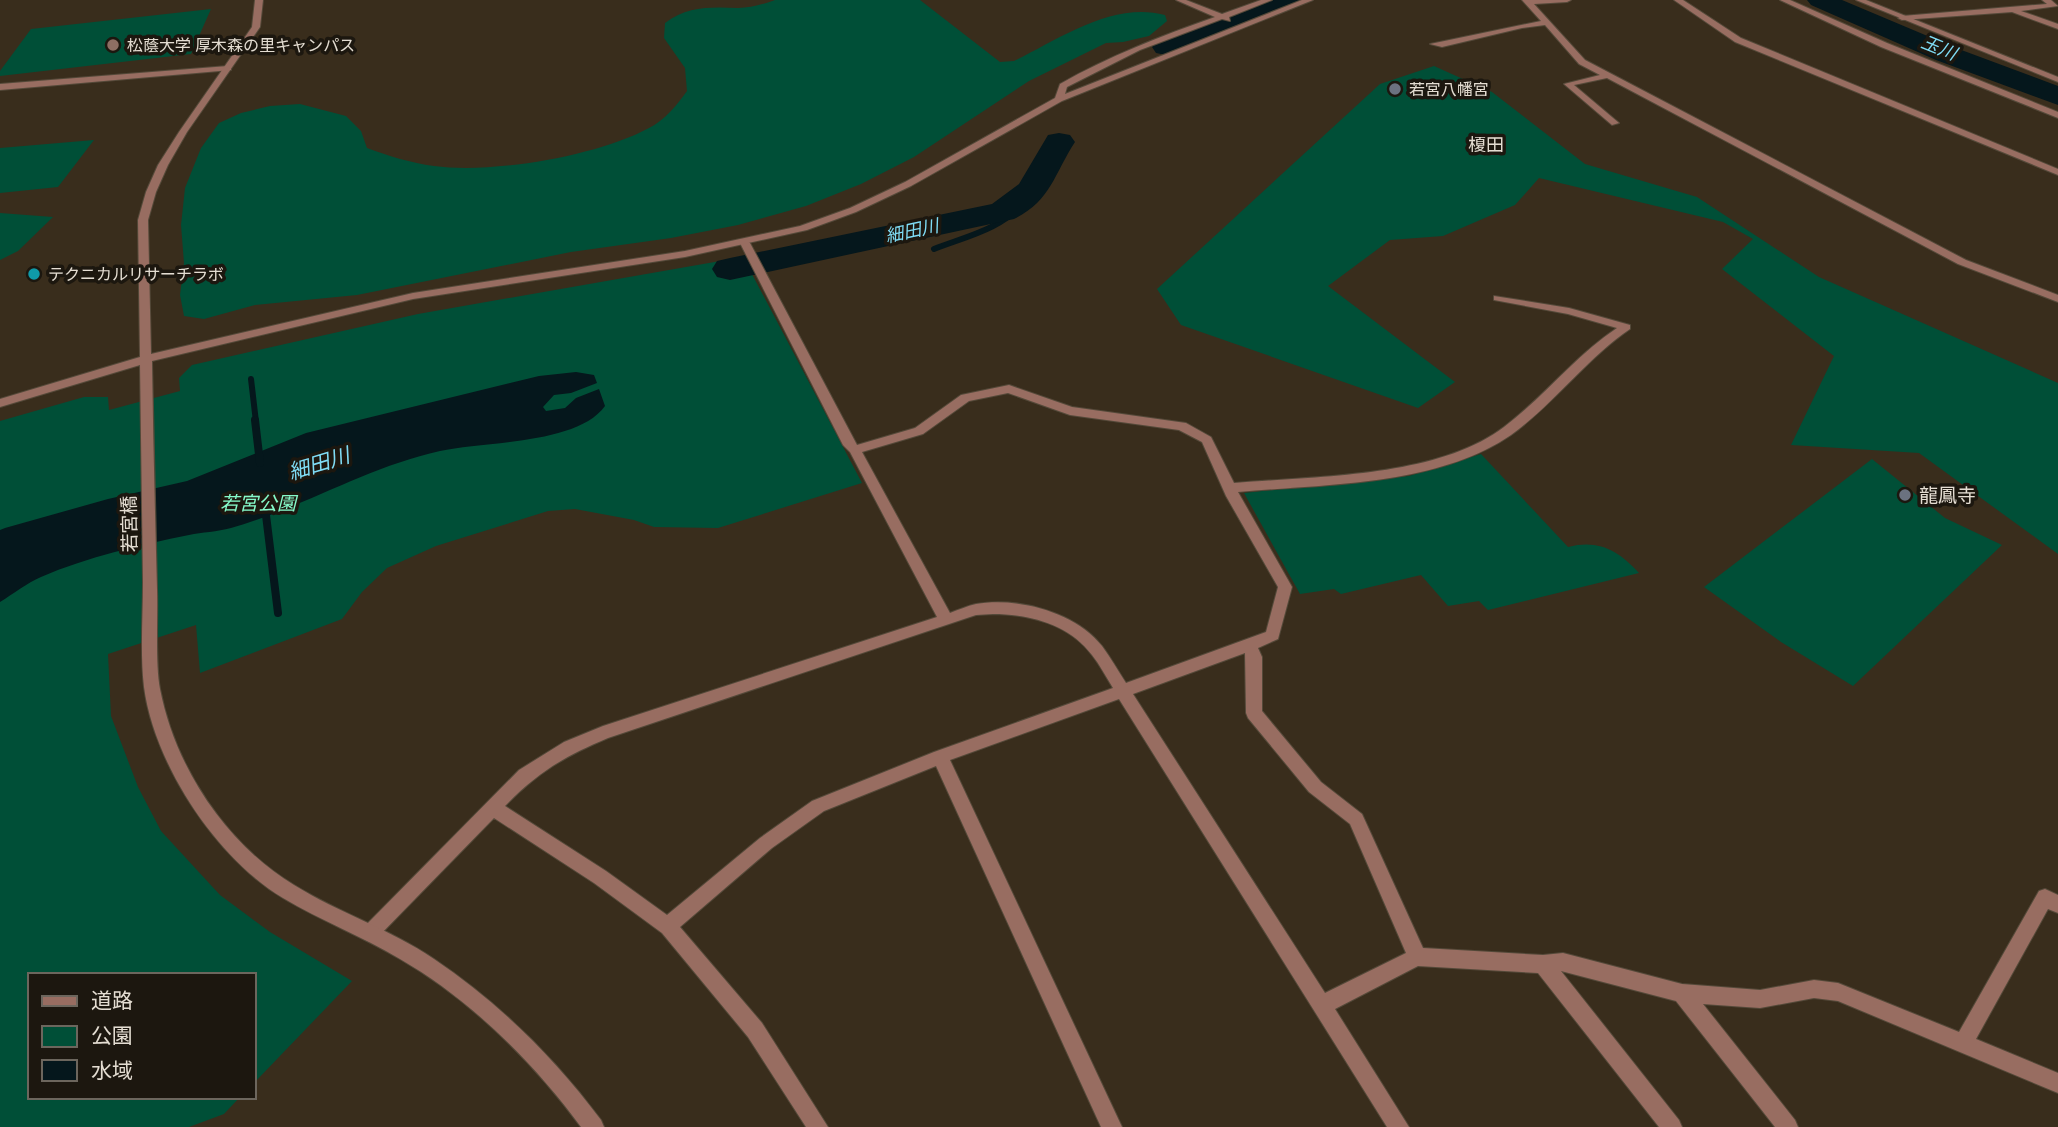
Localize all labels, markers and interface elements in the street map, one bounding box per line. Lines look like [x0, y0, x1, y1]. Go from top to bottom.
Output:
water label: 玉川 [1918, 29, 1962, 66]
place label: 松蔭大学 厚木森の里キャンパス [127, 34, 355, 56]
marker: 松蔭大学 厚木森の里キャンパス [105, 37, 121, 53]
place label: 若宮八幡宮 [1409, 78, 1489, 100]
marker: 若宮八幡宮 [1387, 81, 1403, 97]
district label: 榎田 [1468, 132, 1504, 156]
water label: 細田川 [883, 212, 943, 247]
place label: テクニカルリサーチラボ [48, 263, 224, 285]
marker: テクニカルリサーチラボ [26, 266, 42, 282]
water label: 細田川 [284, 440, 355, 486]
place label: 龍鳳寺 [1919, 482, 1976, 507]
marker: 龍鳳寺 [1897, 487, 1913, 503]
park label: 若宮公園 [220, 490, 299, 515]
street label: 若宮橋 [116, 495, 141, 553]
legend [28, 973, 256, 1099]
text: 道路 [91, 986, 133, 1014]
text: 公園 [91, 1021, 133, 1049]
text: 水域 [91, 1056, 133, 1084]

